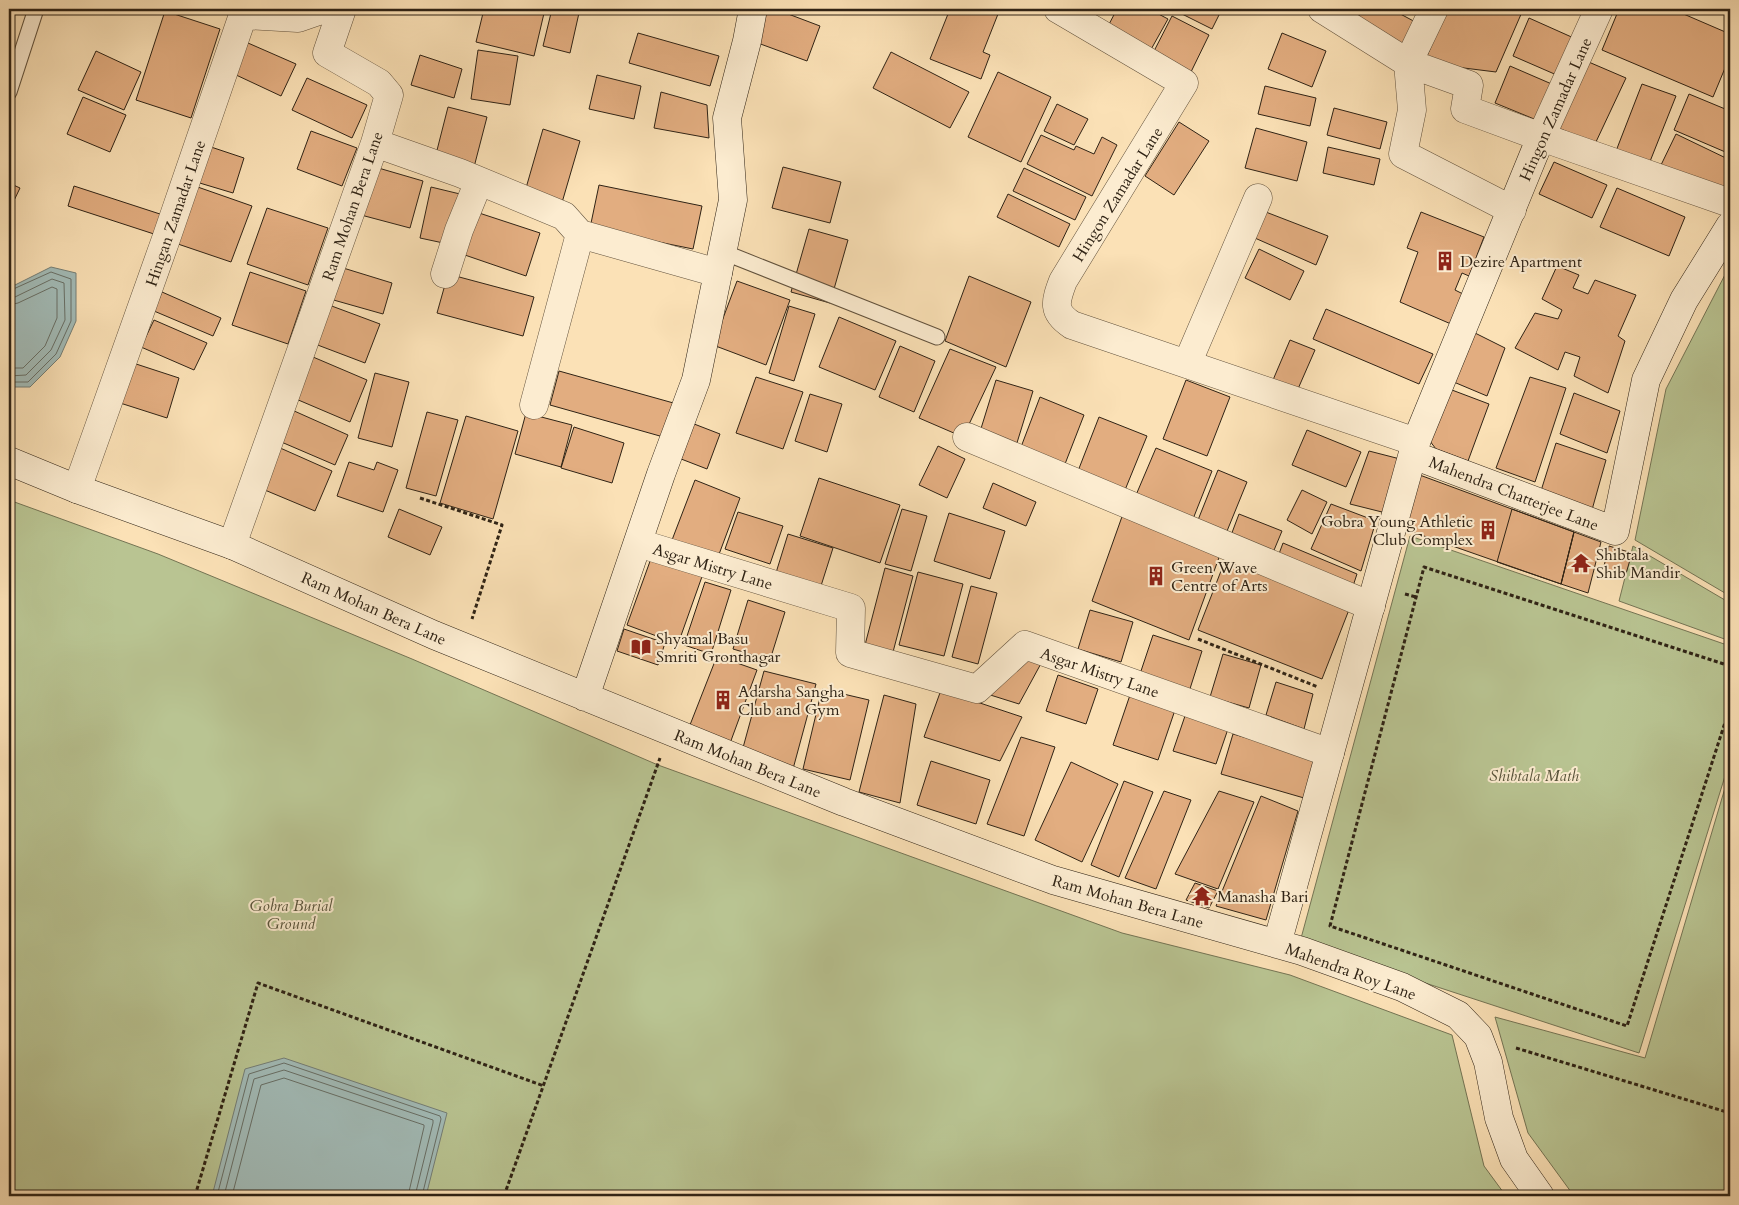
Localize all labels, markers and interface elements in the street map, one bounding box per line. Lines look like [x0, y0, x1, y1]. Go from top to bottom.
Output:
street label: Hingon Zamadar Lane [1514, 34, 1598, 185]
street label: Hingon Zamadar Lane [1067, 123, 1168, 266]
street label: Ram Mohan Bera Lane [317, 129, 389, 284]
street label: Hingan Zamadar Lane [141, 137, 211, 289]
building icon: Dezire Apartment [1434, 250, 1456, 272]
place label: Dezire Apartment [1460, 251, 1582, 273]
street label: Mahendra Chatterjee Lane [1426, 451, 1602, 536]
place label: Gobra Young Athletic Club Complex [1321, 511, 1473, 551]
building icon: Gobra Young Athletic Club Complex [1477, 519, 1499, 541]
street label: Asgar Mistry Lane [650, 538, 775, 596]
place label: Shibtala Shib Mandir [1596, 544, 1680, 584]
temple icon: Shibtala Shib Mandir [1570, 552, 1592, 574]
place label: Green Wave Centre of Arts [1171, 557, 1268, 597]
building icon: Green Wave Centre of Arts [1145, 565, 1167, 587]
street label: Ram Mohan Bera Lane [298, 567, 450, 651]
place label: Shyamal Basu Smriti Gronthagar [656, 628, 781, 668]
library icon: Shyamal Basu Smriti Gronthagar [630, 636, 652, 658]
street label: Asgar Mistry Lane [1037, 642, 1162, 704]
place label: Adarsha Sangha Club and Gym [738, 681, 845, 721]
building icon: Adarsha Sangha Club and Gym [712, 689, 734, 711]
street label: Ram Mohan Bera Lane [671, 724, 824, 803]
park label: Shibtala Math [1489, 765, 1579, 787]
street label: Ram Mohan Bera Lane [1049, 870, 1206, 934]
temple icon: Manasha Bari [1191, 885, 1213, 907]
place label: Manasha Bari [1217, 886, 1309, 908]
park label: Gobra Burial Ground [250, 895, 333, 935]
street label: Mahendra Roy Lane [1282, 938, 1419, 1006]

